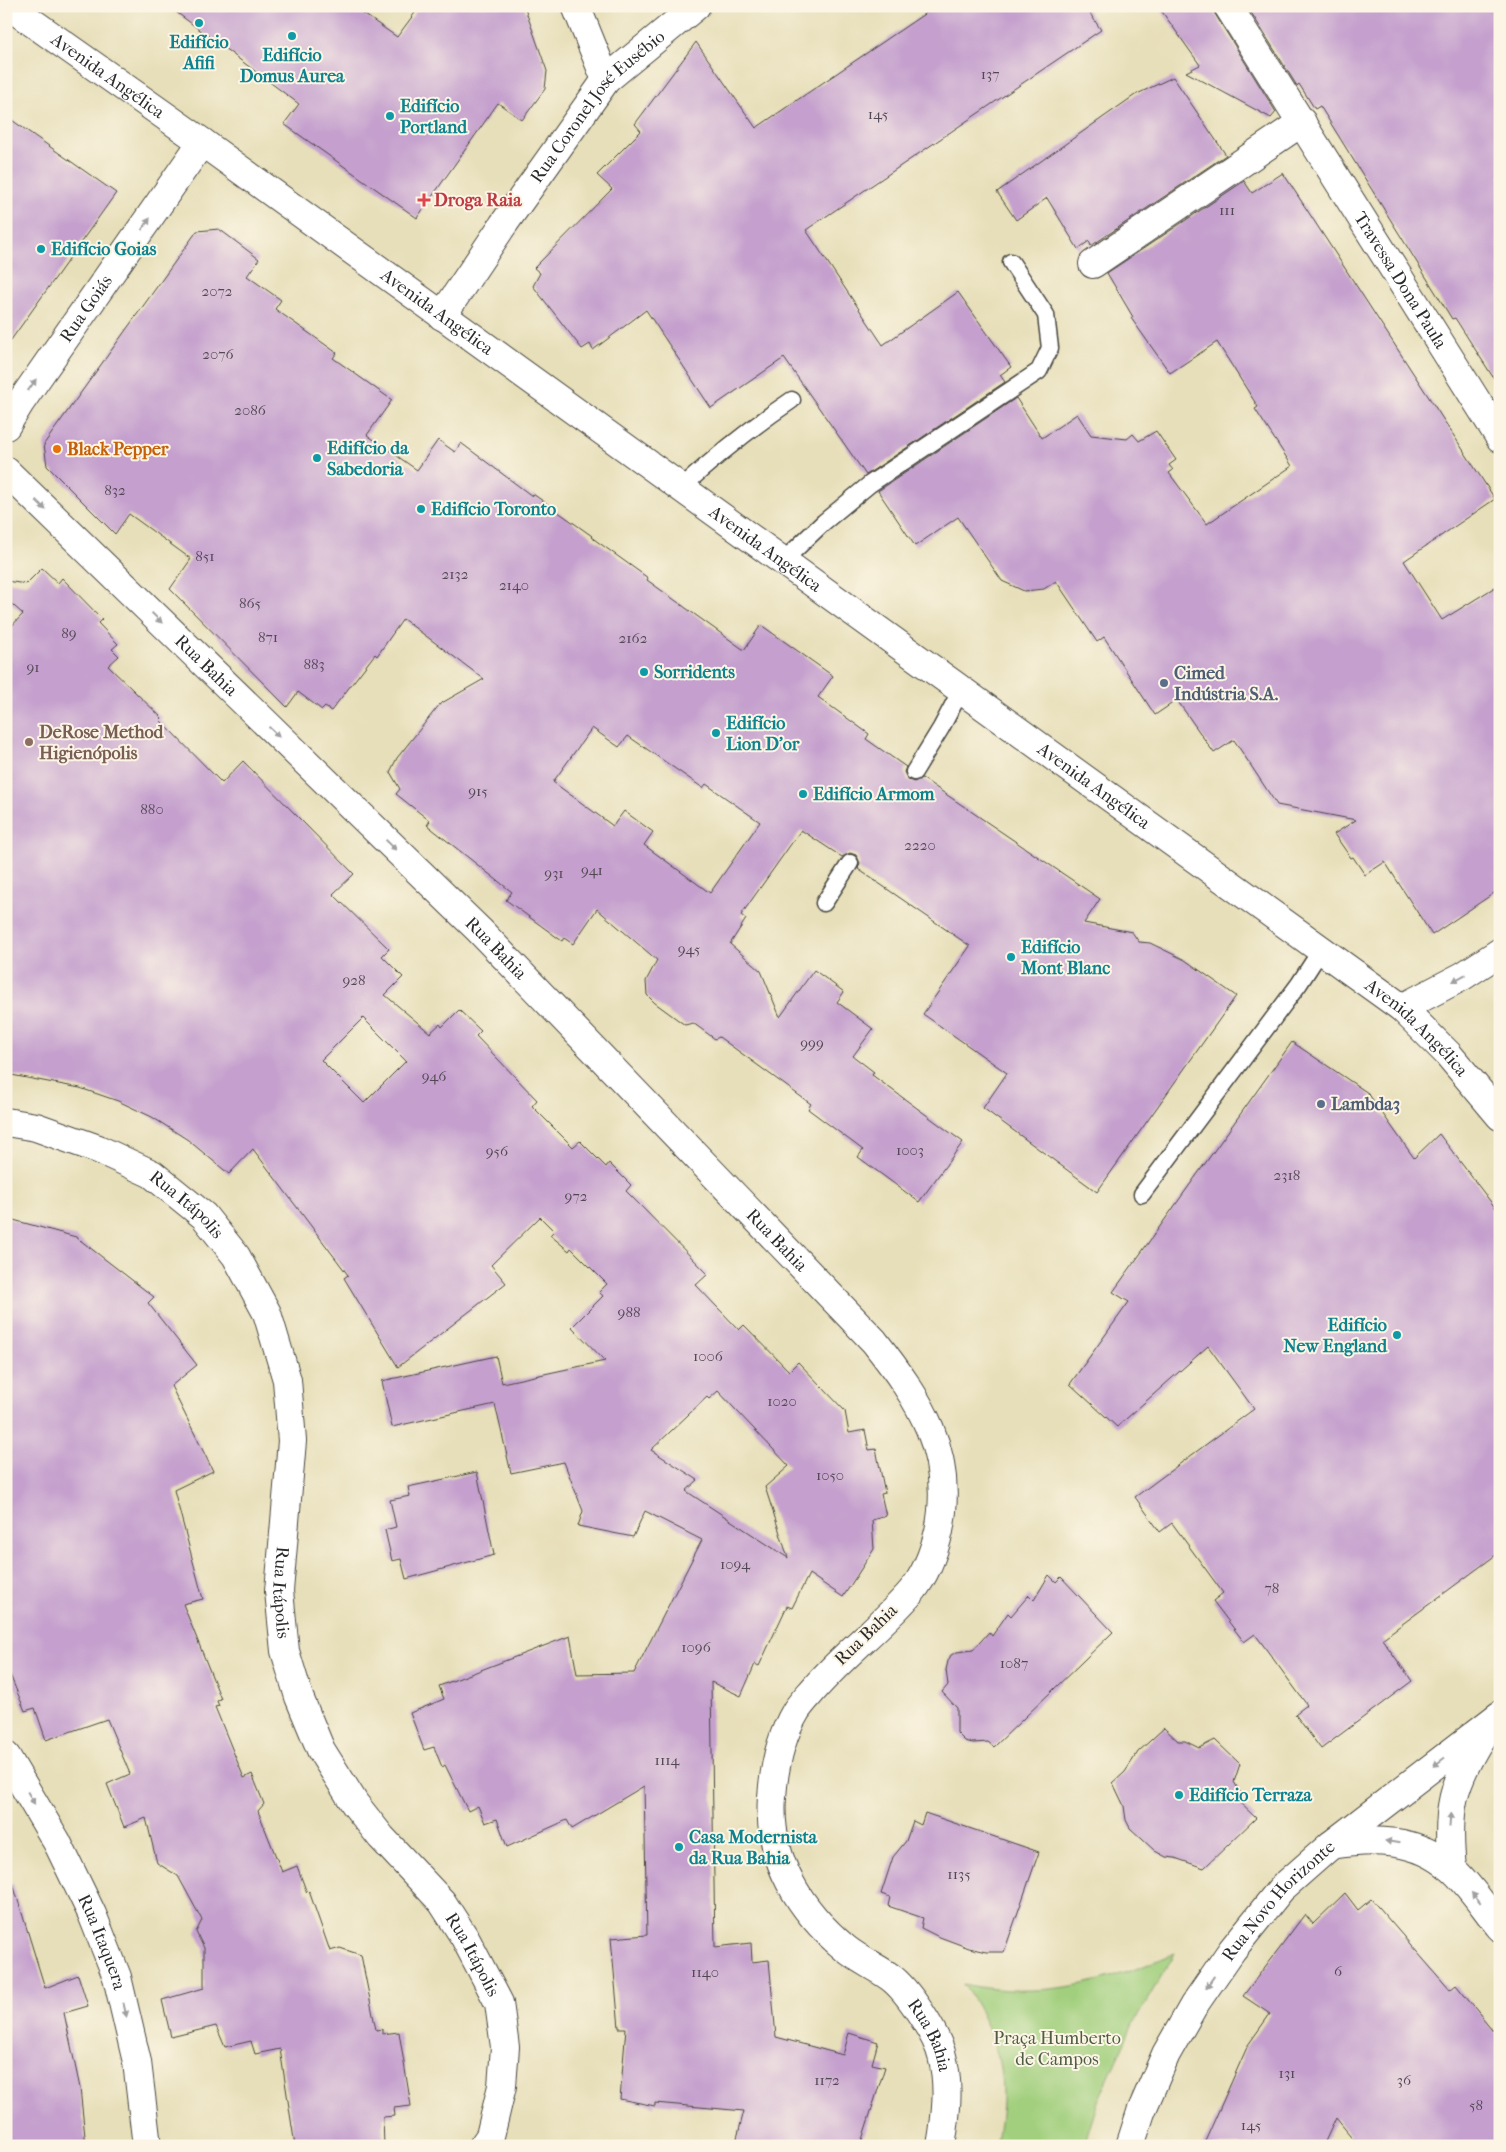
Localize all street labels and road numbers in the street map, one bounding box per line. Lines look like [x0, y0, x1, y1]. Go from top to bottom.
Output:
street label: Rua Coronel José Eusébio [526, 26, 669, 187]
street label: Avenida Angélica [46, 28, 169, 123]
street label: Travessa Dona Paula [1350, 208, 1452, 353]
street label: Avenida Angélica [376, 263, 498, 360]
street label: Rua Goiás [55, 271, 117, 346]
street label: Avenida Angélica [704, 500, 826, 597]
street label: Rua Bahia [171, 630, 242, 701]
street label: Avenida Angélica [1033, 737, 1155, 834]
street label: Rua Bahia [461, 912, 532, 984]
street label: Avenida Angélica [1360, 974, 1473, 1081]
street label: Rua Itápolis [145, 1166, 228, 1243]
street label: Rua Bahia [742, 1204, 812, 1276]
street label: Rua Itápolis [268, 1546, 294, 1640]
street label: Rua Bahia [830, 1600, 902, 1670]
street label: Rua Novo Horizonte [1217, 1836, 1339, 1965]
street label: Rua Itaquera [74, 1891, 130, 1992]
street label: Rua Itápolis [441, 1909, 504, 2000]
street label: Rua Bahia [903, 1994, 956, 2074]

